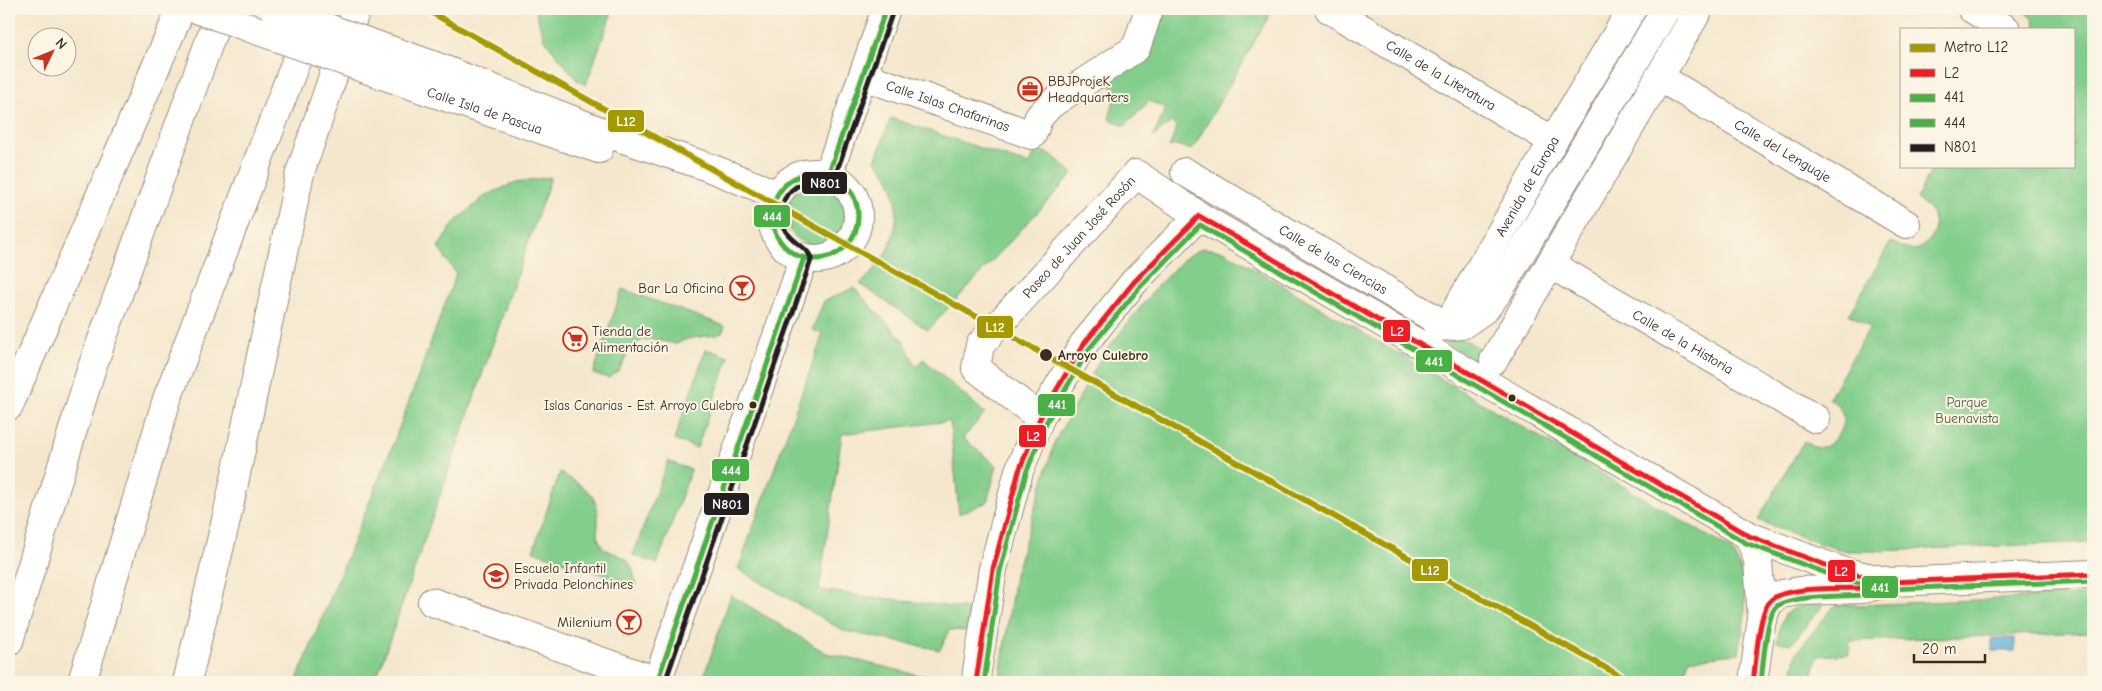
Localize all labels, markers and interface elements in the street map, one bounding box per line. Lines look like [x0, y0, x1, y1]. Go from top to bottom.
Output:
north arrow [28, 28, 78, 78]
legend [1900, 28, 2074, 168]
text: N [52, 34, 70, 53]
street label: Calle de la Literatura [1383, 36, 1499, 114]
text: Metro L12 [1944, 38, 2008, 56]
text: L2 [1944, 64, 1959, 82]
place label: BBJProjeK Headquarters [1048, 73, 1129, 106]
street label: Calle Islas Chafarinas [884, 76, 1012, 135]
office icon: BBJProjeK Headquarters [1017, 76, 1043, 102]
street label: Calle Isla de Pascua [425, 83, 545, 138]
text: 441 [1944, 88, 1965, 106]
line badge: L12 [607, 109, 645, 133]
text: L12 [616, 113, 636, 130]
text: 444 [1944, 114, 1966, 132]
street label: Calle del Lenguaje [1731, 115, 1834, 186]
street label: Avenida de Europa [1492, 133, 1563, 240]
text: N801 [1944, 138, 1977, 156]
line badge: N801 [801, 171, 848, 195]
street label: Paseo de Juan José Rosón [1019, 172, 1139, 301]
text: N801 [810, 175, 840, 192]
line badge: 444 [753, 204, 791, 228]
text: 444 [762, 208, 782, 225]
street label: Calle de las Ciencias [1276, 221, 1391, 298]
bar icon: Bar La Oficina [729, 275, 755, 301]
place label: Bar La Oficina [638, 280, 724, 297]
street label: Calle de la Historia [1630, 306, 1737, 378]
line badge: L12 [976, 315, 1014, 339]
text: L12 [985, 319, 1005, 336]
line badge: L2 [1382, 319, 1411, 343]
place label: Tienda de Alimentación [592, 323, 669, 356]
text: L2 [1390, 323, 1404, 340]
supermarket icon: Tienda de Alimentación [562, 326, 588, 352]
marker: Arroyo Culebro [1038, 347, 1054, 363]
place label: Arroyo Culebro [1058, 347, 1148, 364]
line badge: 441 [1415, 349, 1453, 373]
text: 441 [1425, 353, 1443, 370]
line badge: 441 [1037, 393, 1076, 417]
unlabelled marker [1507, 393, 1517, 403]
park label: Parque Buenavista [1935, 394, 1999, 427]
text: 441 [1048, 396, 1066, 413]
place label: Islas Canarias - Est. Arroyo Culebro [544, 398, 744, 413]
marker: Islas Canarias - Est. Arroyo Culebro [748, 400, 758, 410]
line badge: L2 [1018, 424, 1047, 448]
text: L2 [1026, 428, 1040, 445]
line badge: 444 [711, 458, 750, 482]
text: 444 [721, 462, 741, 479]
line badge: N801 [703, 492, 750, 516]
text: N801 [712, 496, 742, 513]
line badge: L12 [1411, 558, 1449, 582]
line badge: L2 [1827, 559, 1856, 583]
place label: Escuela Infantil Privada Pelonchines [514, 560, 633, 593]
text: L12 [1420, 562, 1440, 579]
school or university icon: Escuela Infantil Privada Pelonchines [483, 563, 509, 589]
text: L2 [1834, 563, 1848, 580]
line badge: 441 [1861, 575, 1899, 599]
text: 441 [1871, 579, 1889, 596]
bar icon: Milenium [616, 609, 642, 635]
place label: Milenium [557, 614, 612, 631]
scale bar [1914, 631, 1986, 663]
text: 20 m [1922, 640, 1956, 658]

